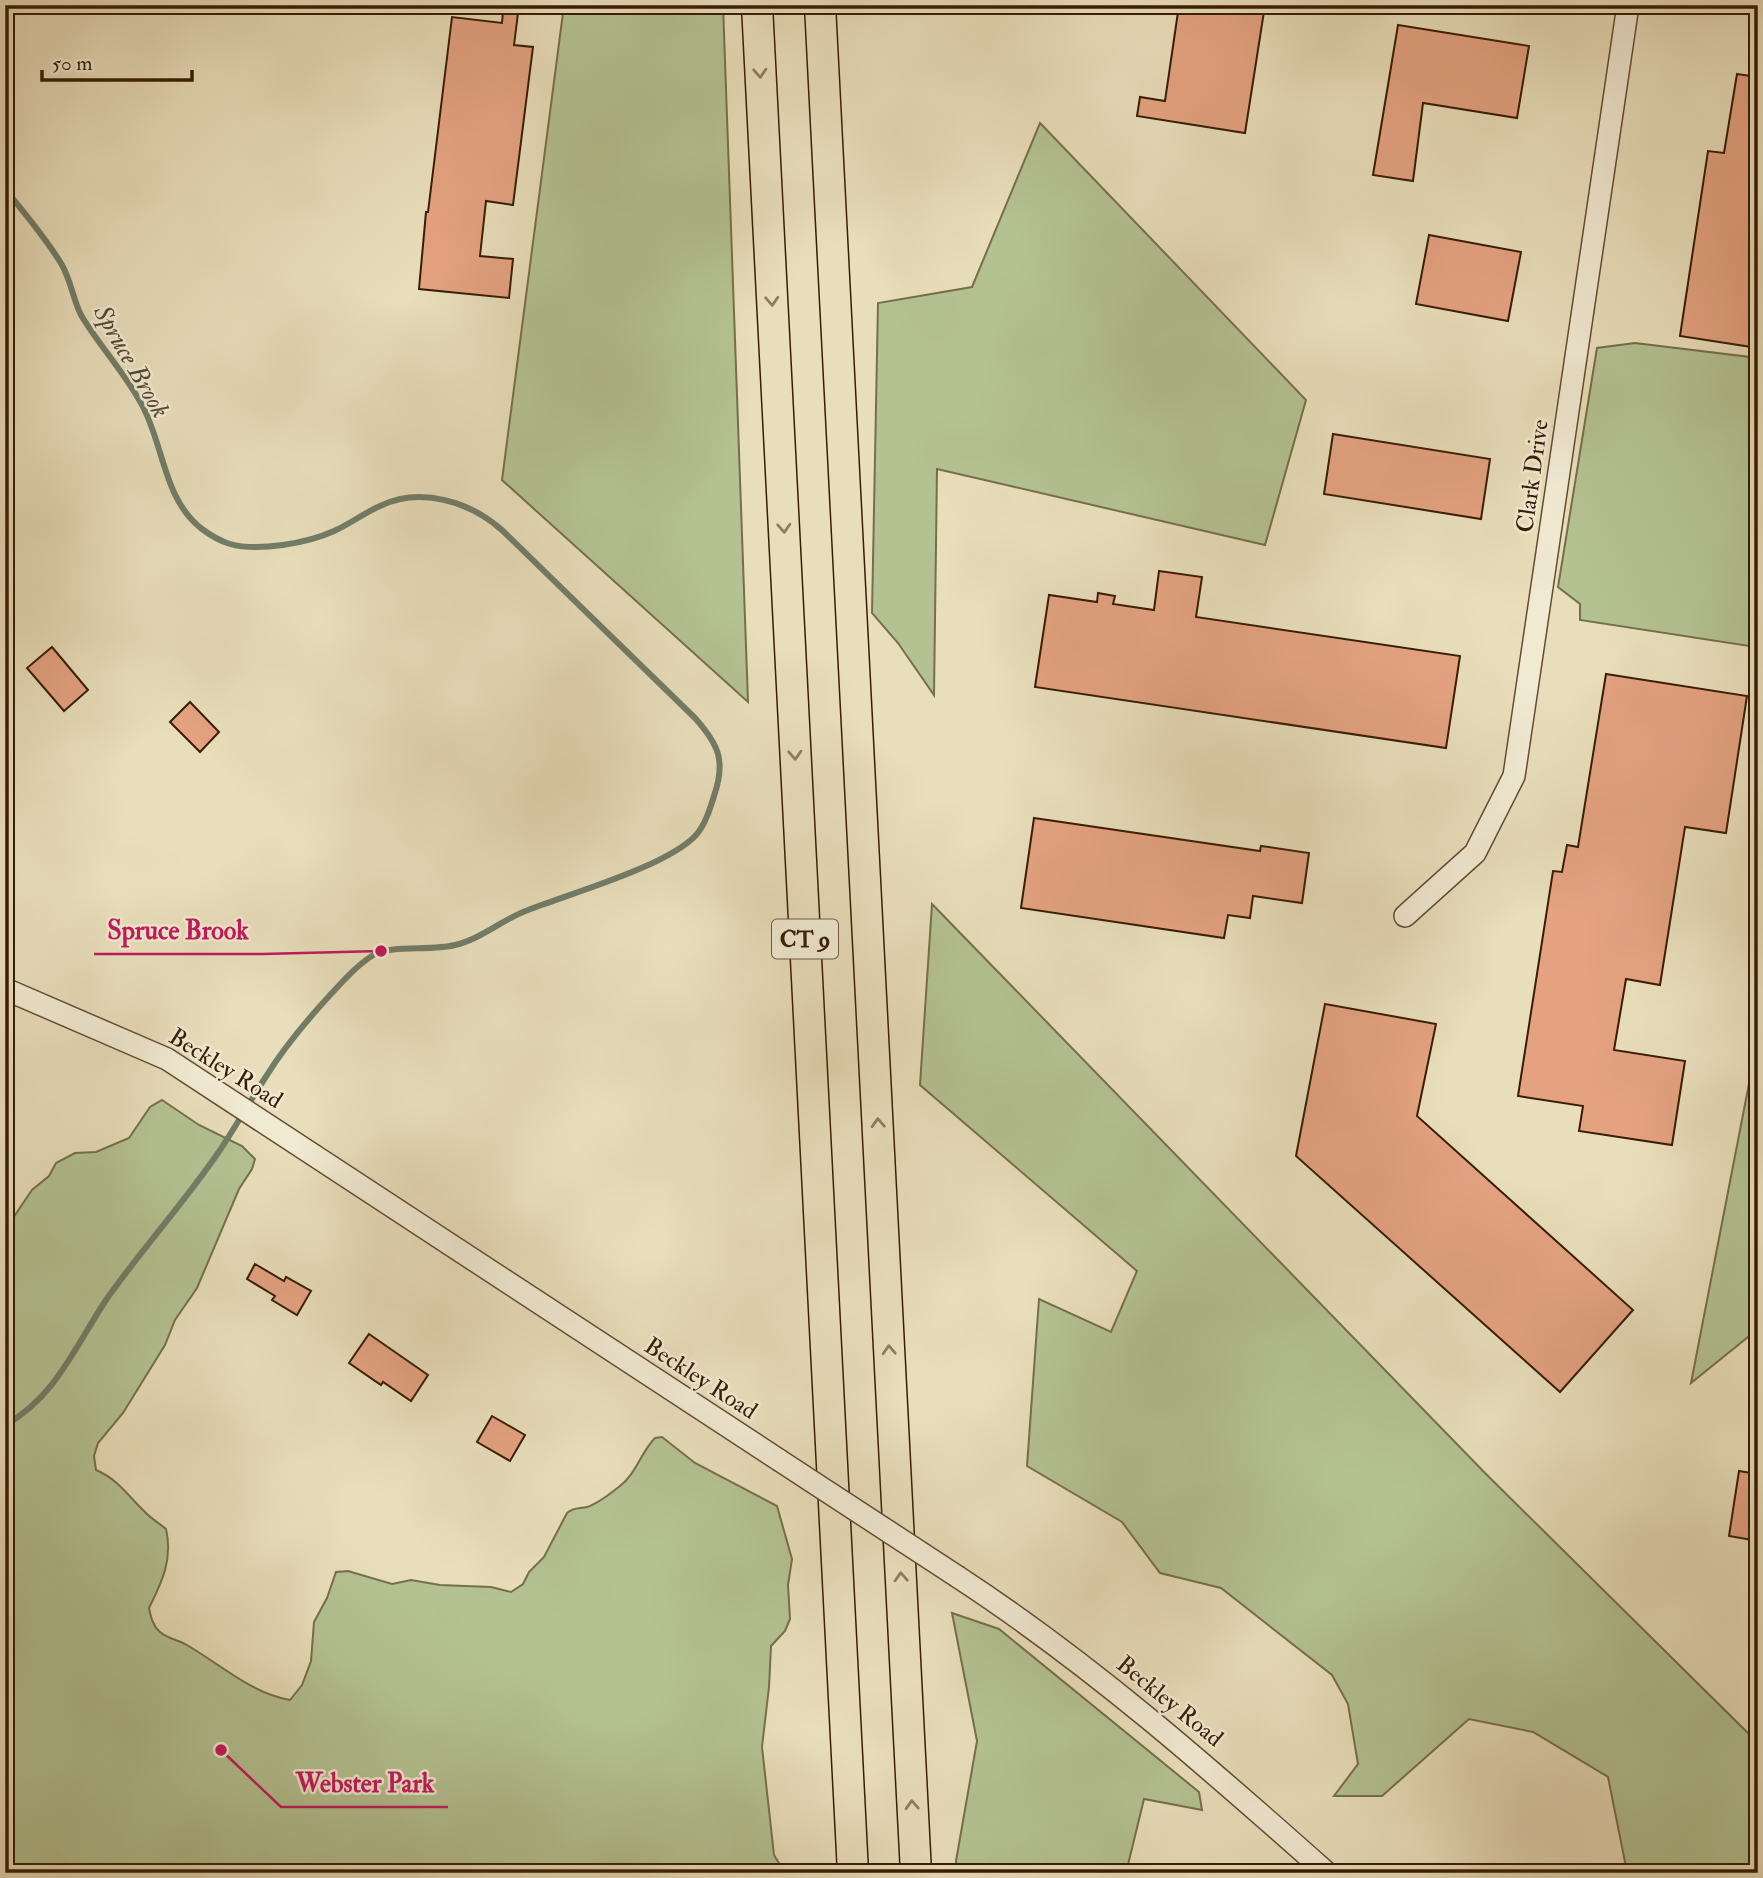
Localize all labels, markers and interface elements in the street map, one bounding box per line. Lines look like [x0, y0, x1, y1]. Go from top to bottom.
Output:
scale bar [42, 38, 192, 82]
text: 50 m [52, 50, 93, 77]
one-way arrow [753, 68, 768, 79]
one-way arrow [764, 295, 779, 306]
water label: Spruce Brook [85, 298, 176, 424]
street label: Clark Drive [1509, 417, 1556, 535]
one-way arrow [776, 523, 791, 534]
one-way arrow [788, 750, 803, 761]
callout: Spruce Brook [94, 907, 263, 954]
text: Spruce Brook [107, 915, 249, 948]
road number: CT 9 [772, 920, 838, 958]
street label: Beckley Road [163, 1021, 289, 1116]
one-way arrow [870, 1117, 885, 1128]
street label: Beckley Road [638, 1330, 763, 1427]
one-way arrow [882, 1344, 897, 1355]
one-way arrow [893, 1572, 908, 1583]
street label: Beckley Road [1110, 1649, 1230, 1754]
callout: Webster Park [281, 1760, 448, 1807]
text: Webster Park [295, 1768, 435, 1800]
one-way arrow [905, 1799, 920, 1810]

